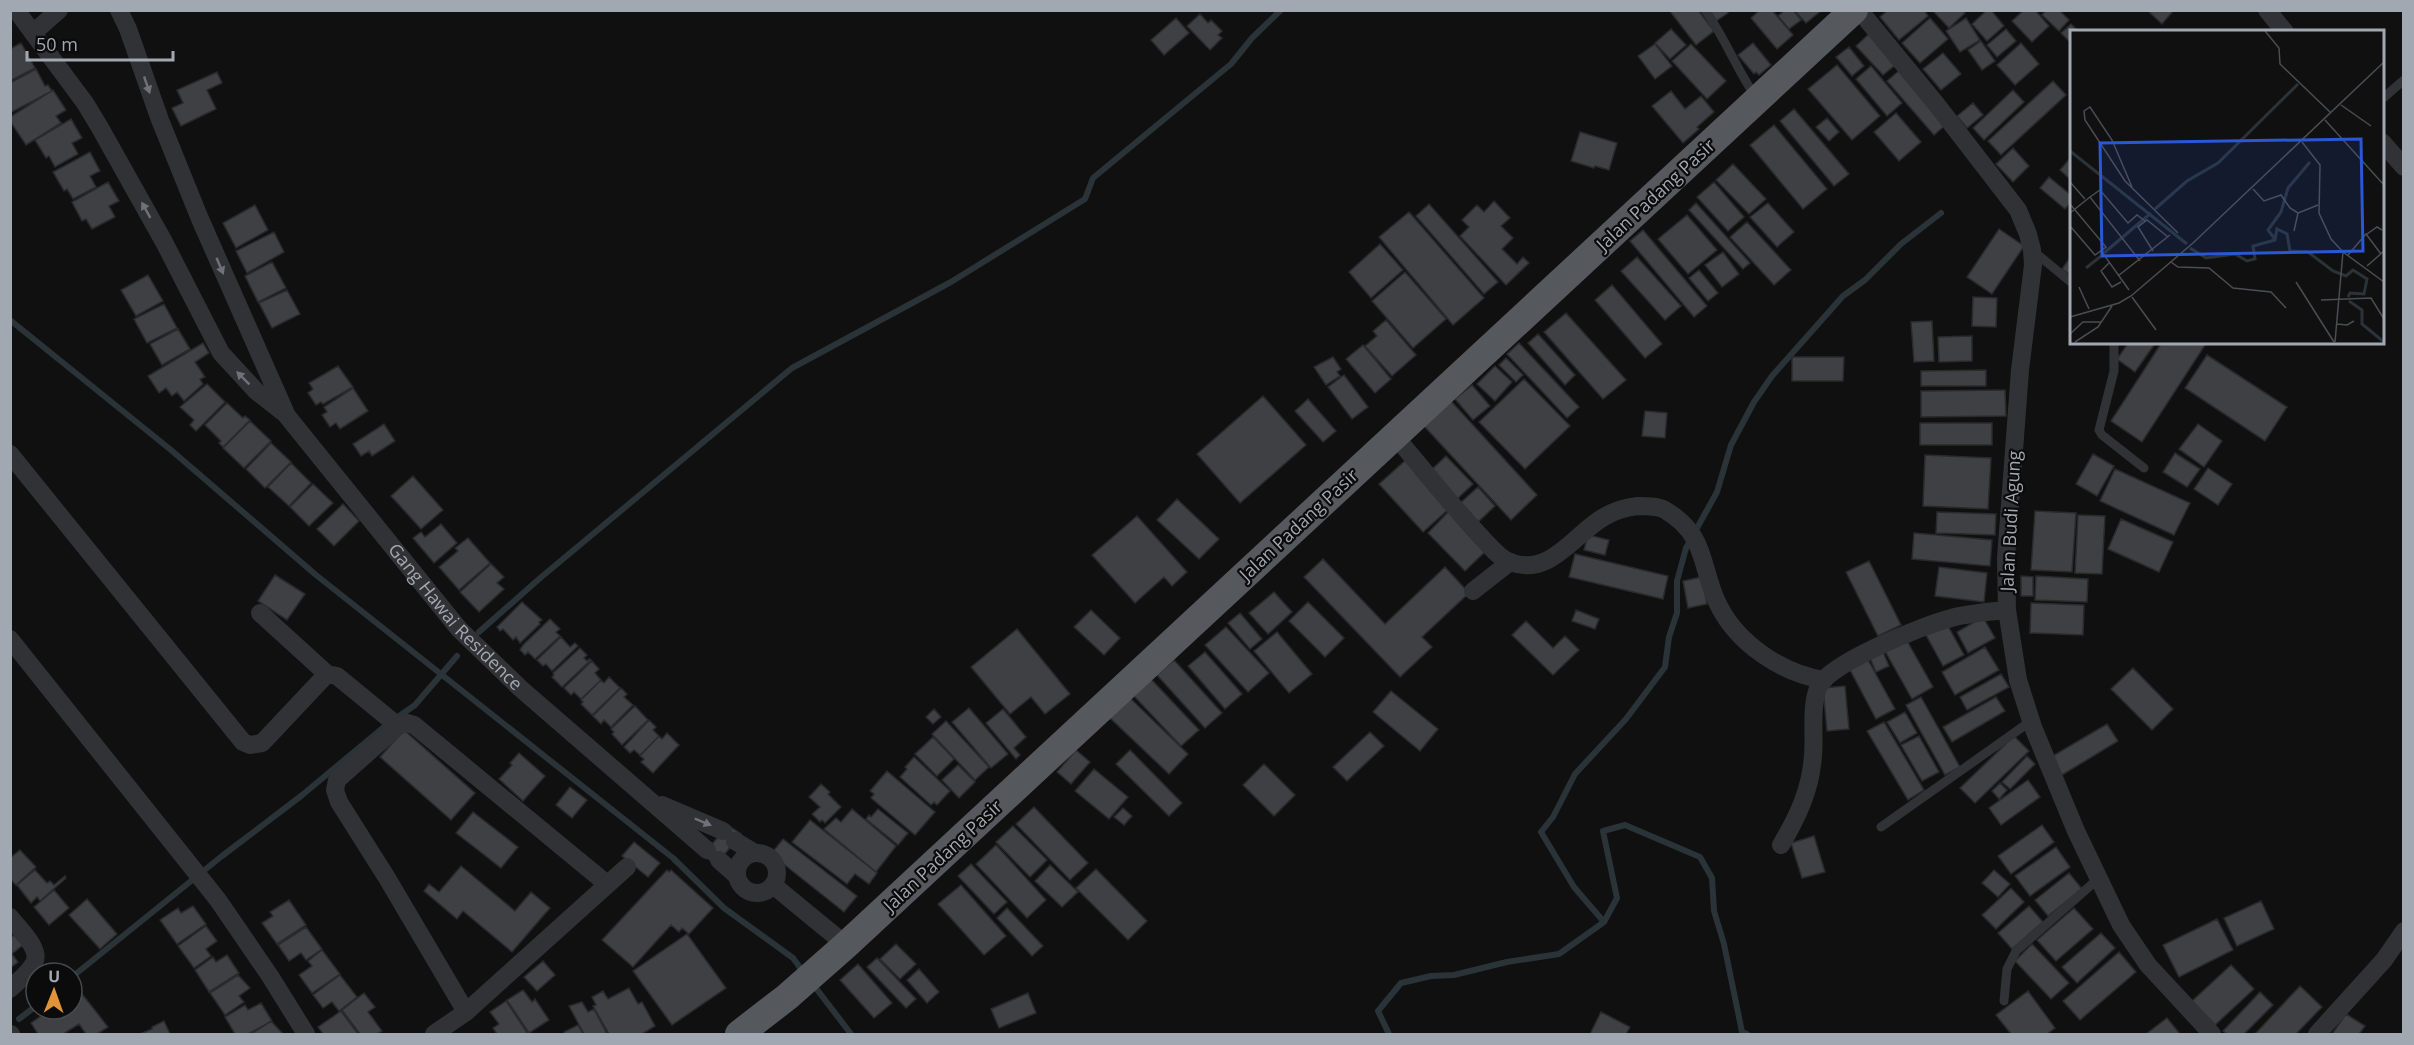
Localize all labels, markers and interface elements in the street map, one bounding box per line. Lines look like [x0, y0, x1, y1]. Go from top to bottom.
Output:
scale bar [27, 24, 172, 62]
inset map [2070, 30, 2384, 344]
text: 50 m [36, 32, 78, 56]
one-way arrow [143, 76, 153, 94]
street label: Jalan Padang Pasir [1589, 133, 1720, 257]
one-way arrow [141, 201, 151, 218]
one-way arrow [215, 257, 224, 274]
one-way arrow [236, 372, 250, 386]
street label: Jalan Budi Agung [1994, 450, 2026, 594]
street label: Jalan Padang Pasir [1232, 463, 1363, 587]
street label: Gang Hawai Residence [383, 538, 528, 695]
street label: Jalan Padang Pasir [876, 794, 1007, 918]
one-way arrow [694, 818, 712, 827]
north arrow [24, 961, 84, 1021]
text: U [48, 965, 60, 987]

